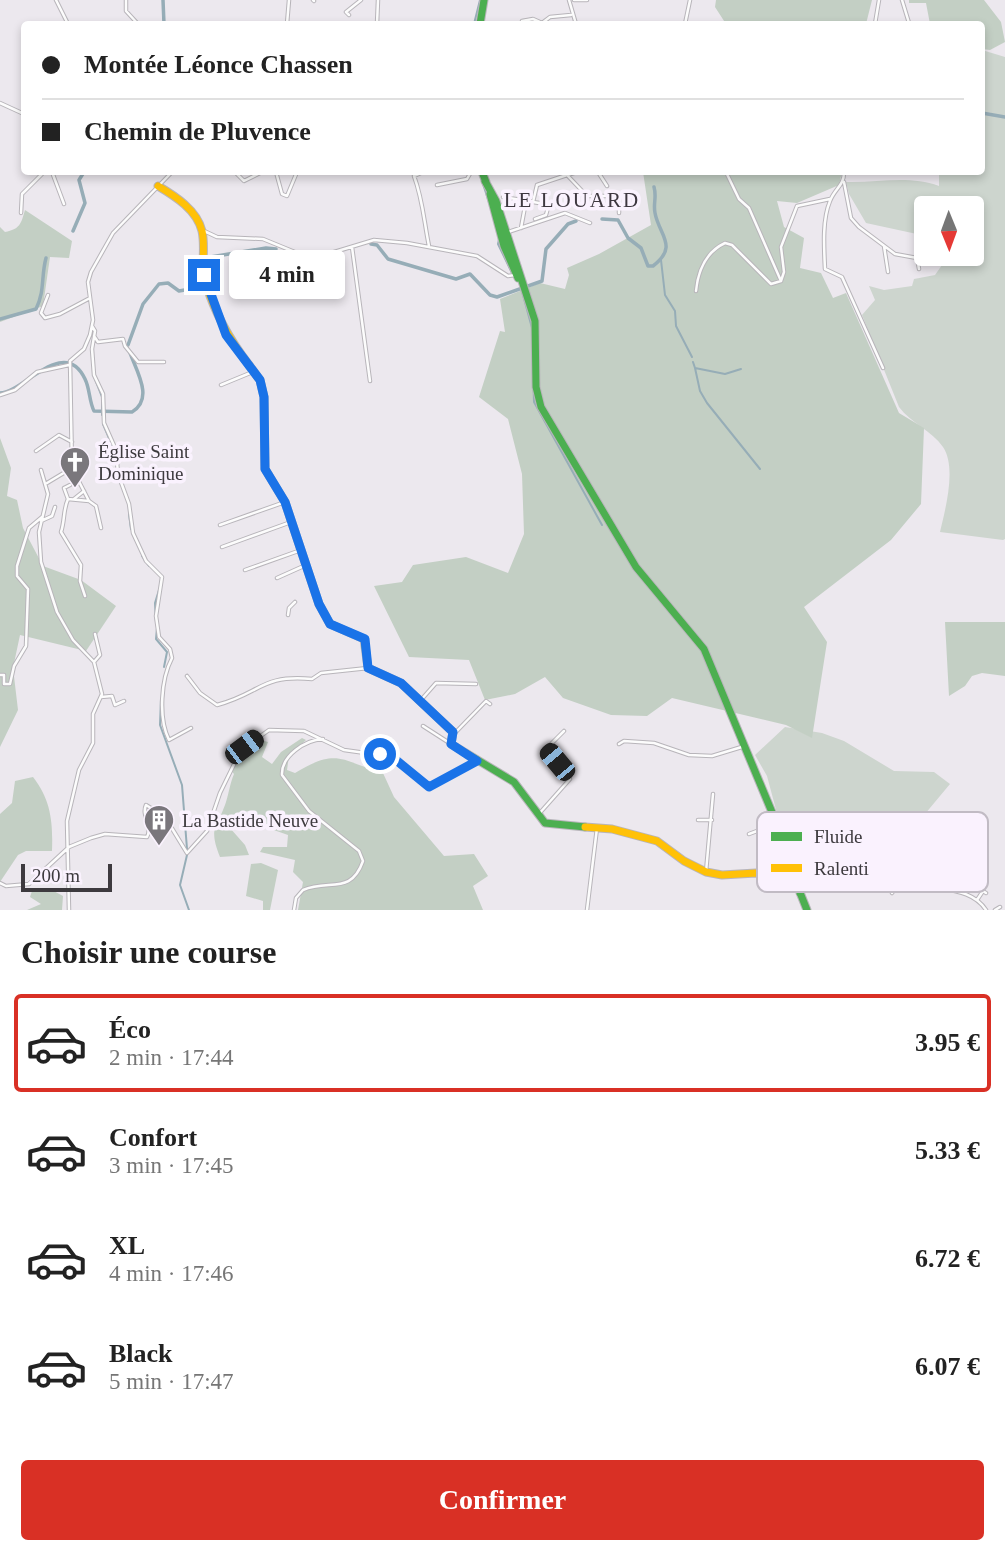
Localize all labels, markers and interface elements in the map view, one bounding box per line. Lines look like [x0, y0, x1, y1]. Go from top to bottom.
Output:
text: Montée Léonce Chassen [84, 50, 353, 79]
text: Chemin de Pluvence [84, 117, 311, 146]
district label: LE LOUARD [504, 188, 640, 212]
north arrow [914, 196, 984, 266]
map controls [914, 196, 984, 266]
callout: 4 min [228, 250, 344, 300]
route end [188, 259, 220, 291]
text: 4 min [259, 262, 315, 287]
place label: Église Saint Dominique [98, 441, 190, 484]
church icon: Église Saint Dominique [58, 445, 92, 489]
car [221, 726, 268, 768]
route start [364, 738, 396, 770]
car [536, 739, 579, 785]
building icon: La Bastide Neuve [142, 803, 176, 847]
place label: La Bastide Neuve [182, 810, 318, 831]
legend [757, 812, 988, 892]
text: Fluide [814, 826, 863, 847]
text: Ralenti [814, 858, 869, 879]
scale bar [21, 861, 112, 893]
text: 200 m [32, 865, 80, 886]
text: Choisir une course [21, 934, 276, 970]
icon: car [25, 1012, 88, 1075]
text: Éco [109, 1015, 151, 1044]
text: 3.95 € [915, 1028, 980, 1057]
text: 2 min · 17:44 [109, 1045, 234, 1070]
icon: car [25, 1120, 88, 1183]
text: Confort [109, 1123, 197, 1152]
text: 5.33 € [915, 1136, 980, 1165]
text: 3 min · 17:45 [109, 1153, 234, 1178]
icon: car [25, 1228, 88, 1291]
text: XL [109, 1231, 145, 1260]
text: 6.72 € [915, 1244, 980, 1273]
text: 4 min · 17:46 [109, 1261, 234, 1286]
icon: car [25, 1336, 88, 1399]
text: Black [109, 1339, 173, 1368]
text: 6.07 € [915, 1352, 980, 1381]
text: 5 min · 17:47 [109, 1369, 234, 1394]
button: Confirmer [21, 1460, 984, 1540]

